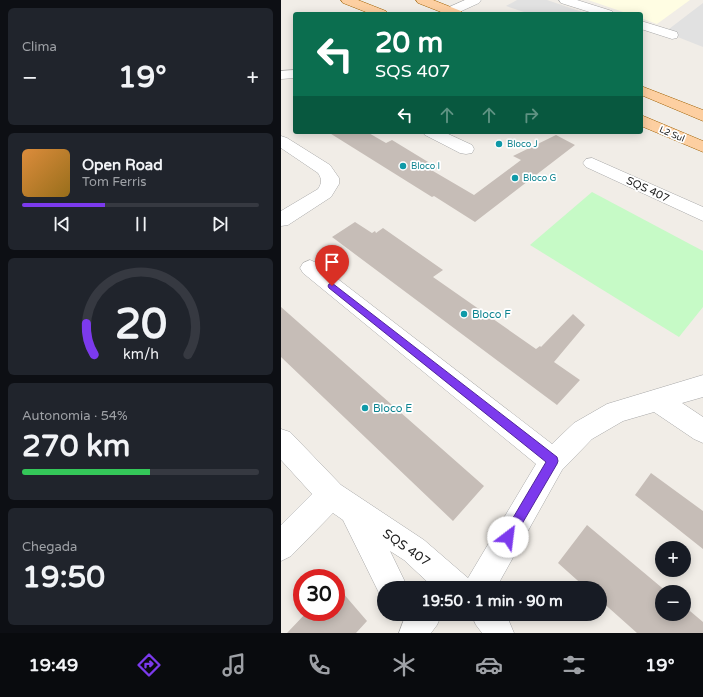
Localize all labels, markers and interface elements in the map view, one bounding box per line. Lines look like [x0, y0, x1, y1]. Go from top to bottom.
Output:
text: 20 m [375, 26, 443, 60]
icon: left [309, 28, 361, 80]
text: Clima [22, 39, 57, 55]
text: 19° [118, 59, 167, 96]
text: SQS 407 [375, 60, 450, 82]
text: − [22, 65, 38, 91]
text: + [247, 65, 259, 91]
icon: left [394, 104, 416, 126]
icon: ahead [436, 104, 458, 126]
icon: ahead [478, 104, 500, 126]
icon: right [520, 104, 542, 126]
street label: L2 Sul [658, 124, 686, 145]
marker: Bloco J [494, 139, 504, 149]
place label: Bloco J [507, 139, 538, 150]
text: Open Road [82, 156, 163, 174]
marker: Bloco I [398, 161, 408, 171]
place label: Bloco I [411, 161, 440, 172]
marker: Bloco G [510, 173, 520, 183]
place label: Bloco G [523, 173, 556, 184]
text: Tom Ferris [82, 174, 146, 190]
street label: SQS 407 [624, 174, 671, 205]
icon: previous [51, 213, 73, 235]
icon: pause [130, 213, 152, 235]
icon: next [209, 213, 231, 235]
pin [315, 245, 349, 286]
icon: arrive [321, 251, 343, 273]
text: 20 [114, 299, 167, 349]
place label: Bloco F [472, 308, 511, 321]
marker: Bloco F [459, 309, 469, 319]
text: km/h [123, 345, 158, 362]
place label: Bloco E [373, 402, 412, 415]
marker: Bloco E [360, 403, 370, 413]
text: Autonomia · 54% [22, 408, 128, 424]
text: 270 km [22, 428, 130, 465]
position arrow [487, 516, 529, 558]
street label: SQS 407 [380, 526, 433, 570]
text: Chegada [22, 539, 77, 555]
map controls [655, 541, 691, 621]
button: + [655, 541, 691, 577]
text: 19:50 [22, 559, 105, 596]
speed limit sign: 30 [293, 569, 345, 621]
button: − [655, 585, 691, 621]
text: 19:50 · 1 min · 90 m [421, 592, 563, 610]
icon: directions [135, 651, 163, 679]
icon: music [220, 651, 248, 679]
icon: phone [305, 651, 333, 679]
icon: climate [390, 651, 418, 679]
icon: car [475, 651, 503, 679]
icon: filters [560, 651, 588, 679]
text: 19:49 [28, 654, 78, 676]
text: 19° [645, 654, 674, 676]

